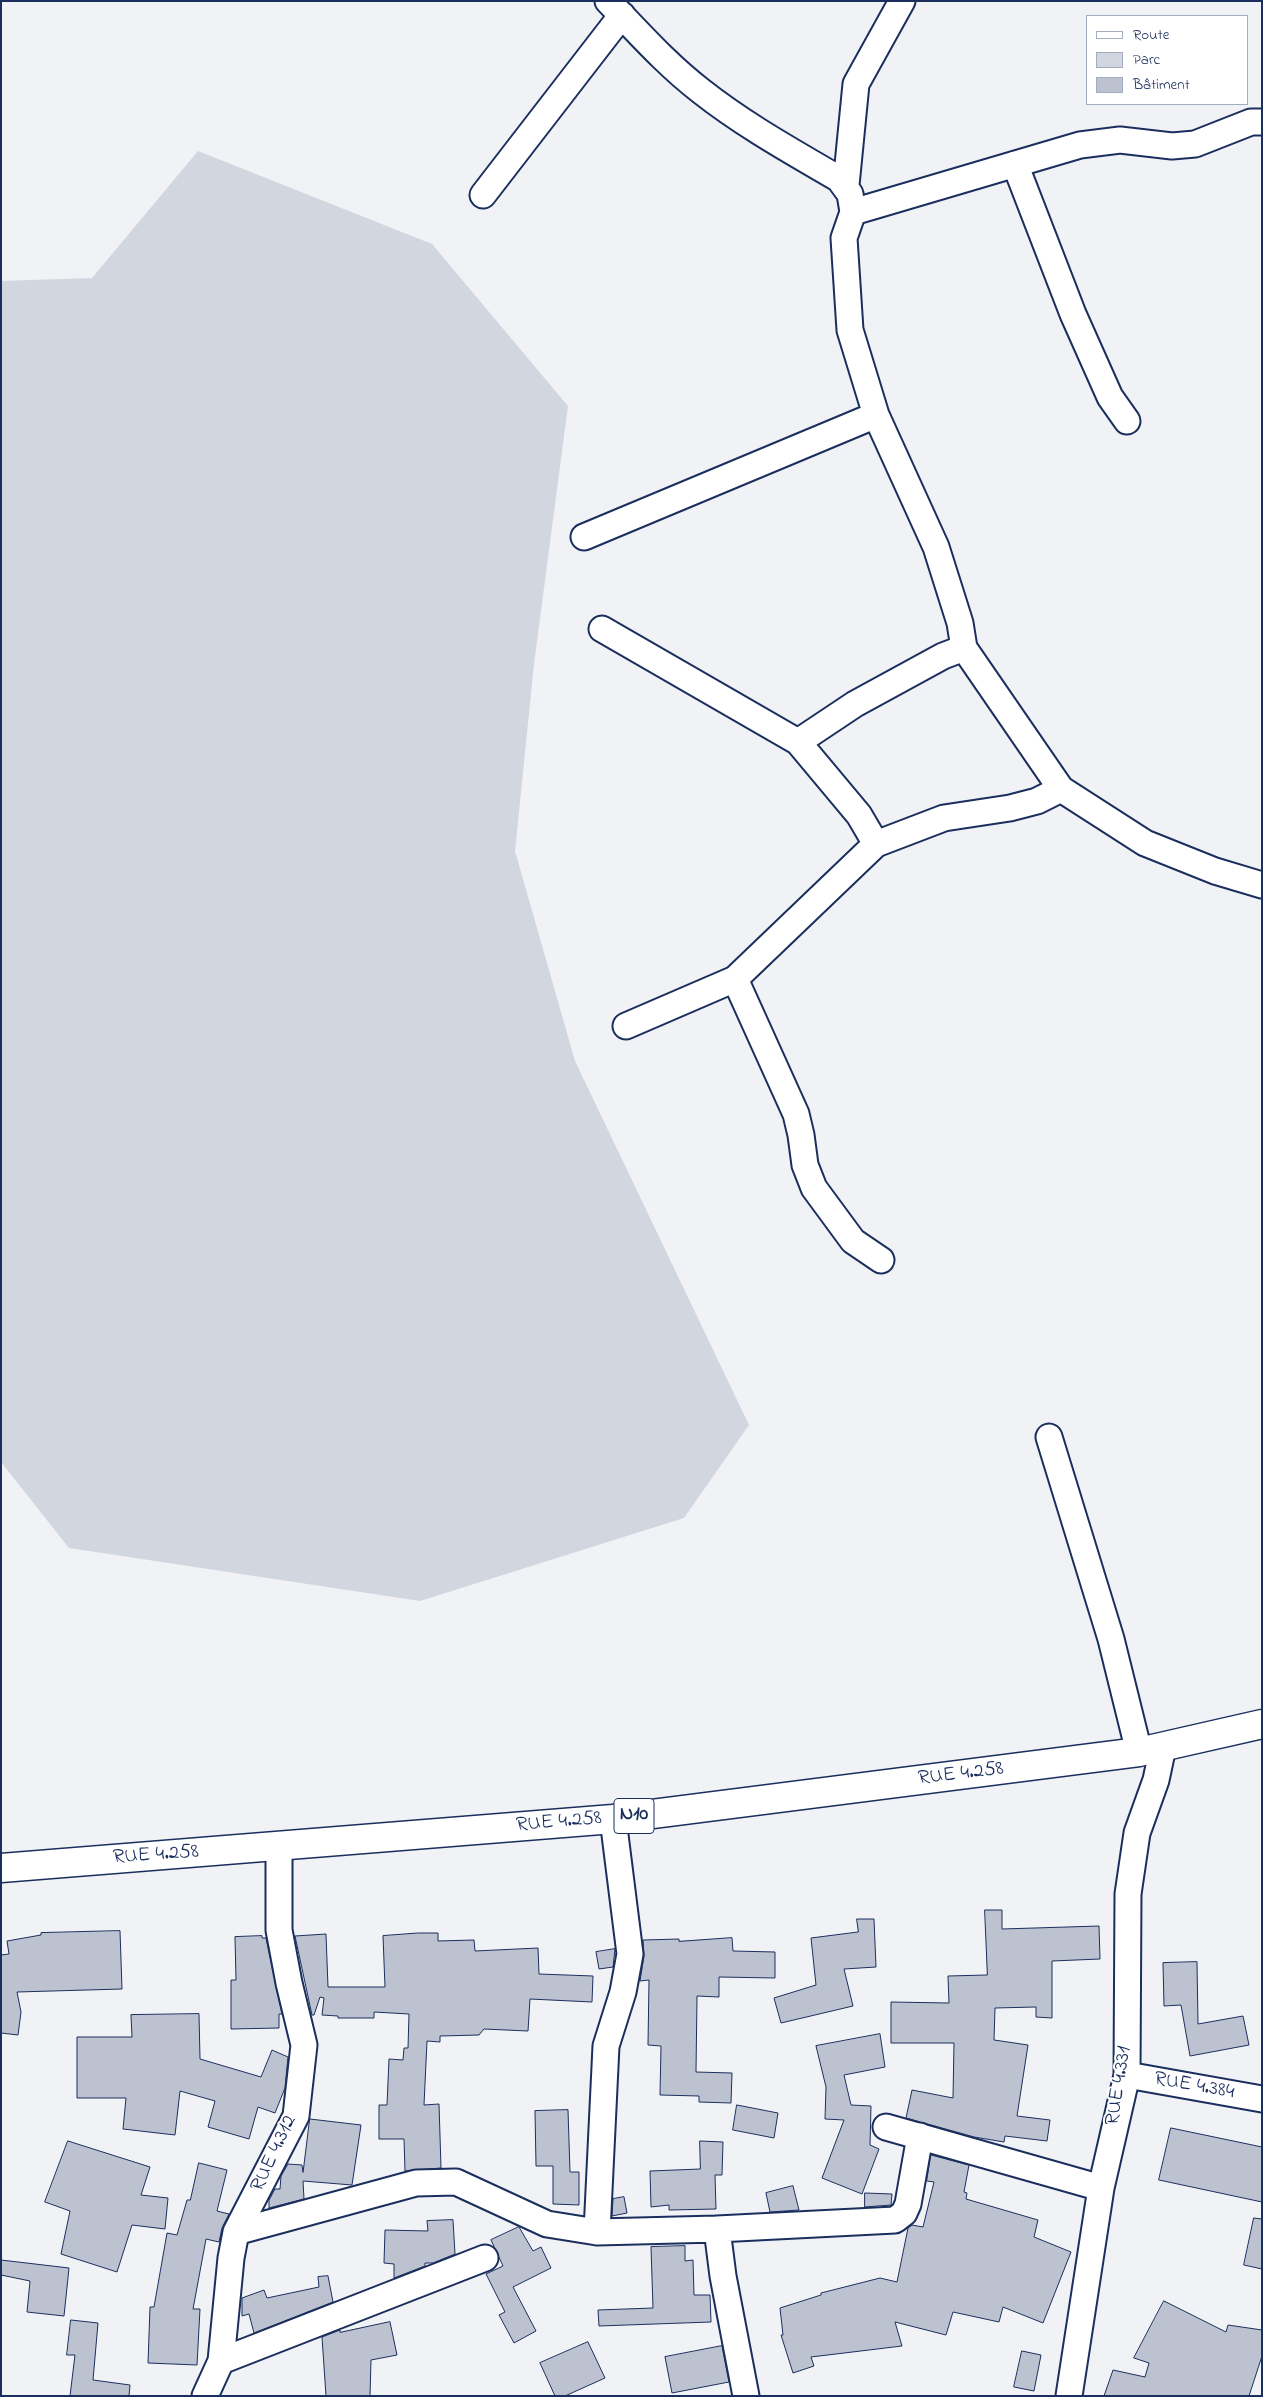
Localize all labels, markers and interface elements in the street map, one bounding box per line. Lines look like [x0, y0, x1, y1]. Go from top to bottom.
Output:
legend [1086, 15, 1248, 105]
text: Route [1133, 24, 1169, 46]
text: Parc [1133, 49, 1160, 71]
text: Bâtiment [1133, 74, 1190, 96]
street label: RUE 4.258 [917, 1757, 1005, 1793]
road number: N10 [614, 1798, 654, 1834]
street label: RUE 4.258 [515, 1807, 603, 1839]
street label: RUE 4.258 [112, 1840, 200, 1872]
street label: RUE 4.331 [1101, 2045, 1139, 2127]
street label: RUE 4.384 [1152, 2068, 1236, 2106]
street label: RUE 4.312 [246, 2112, 304, 2196]

